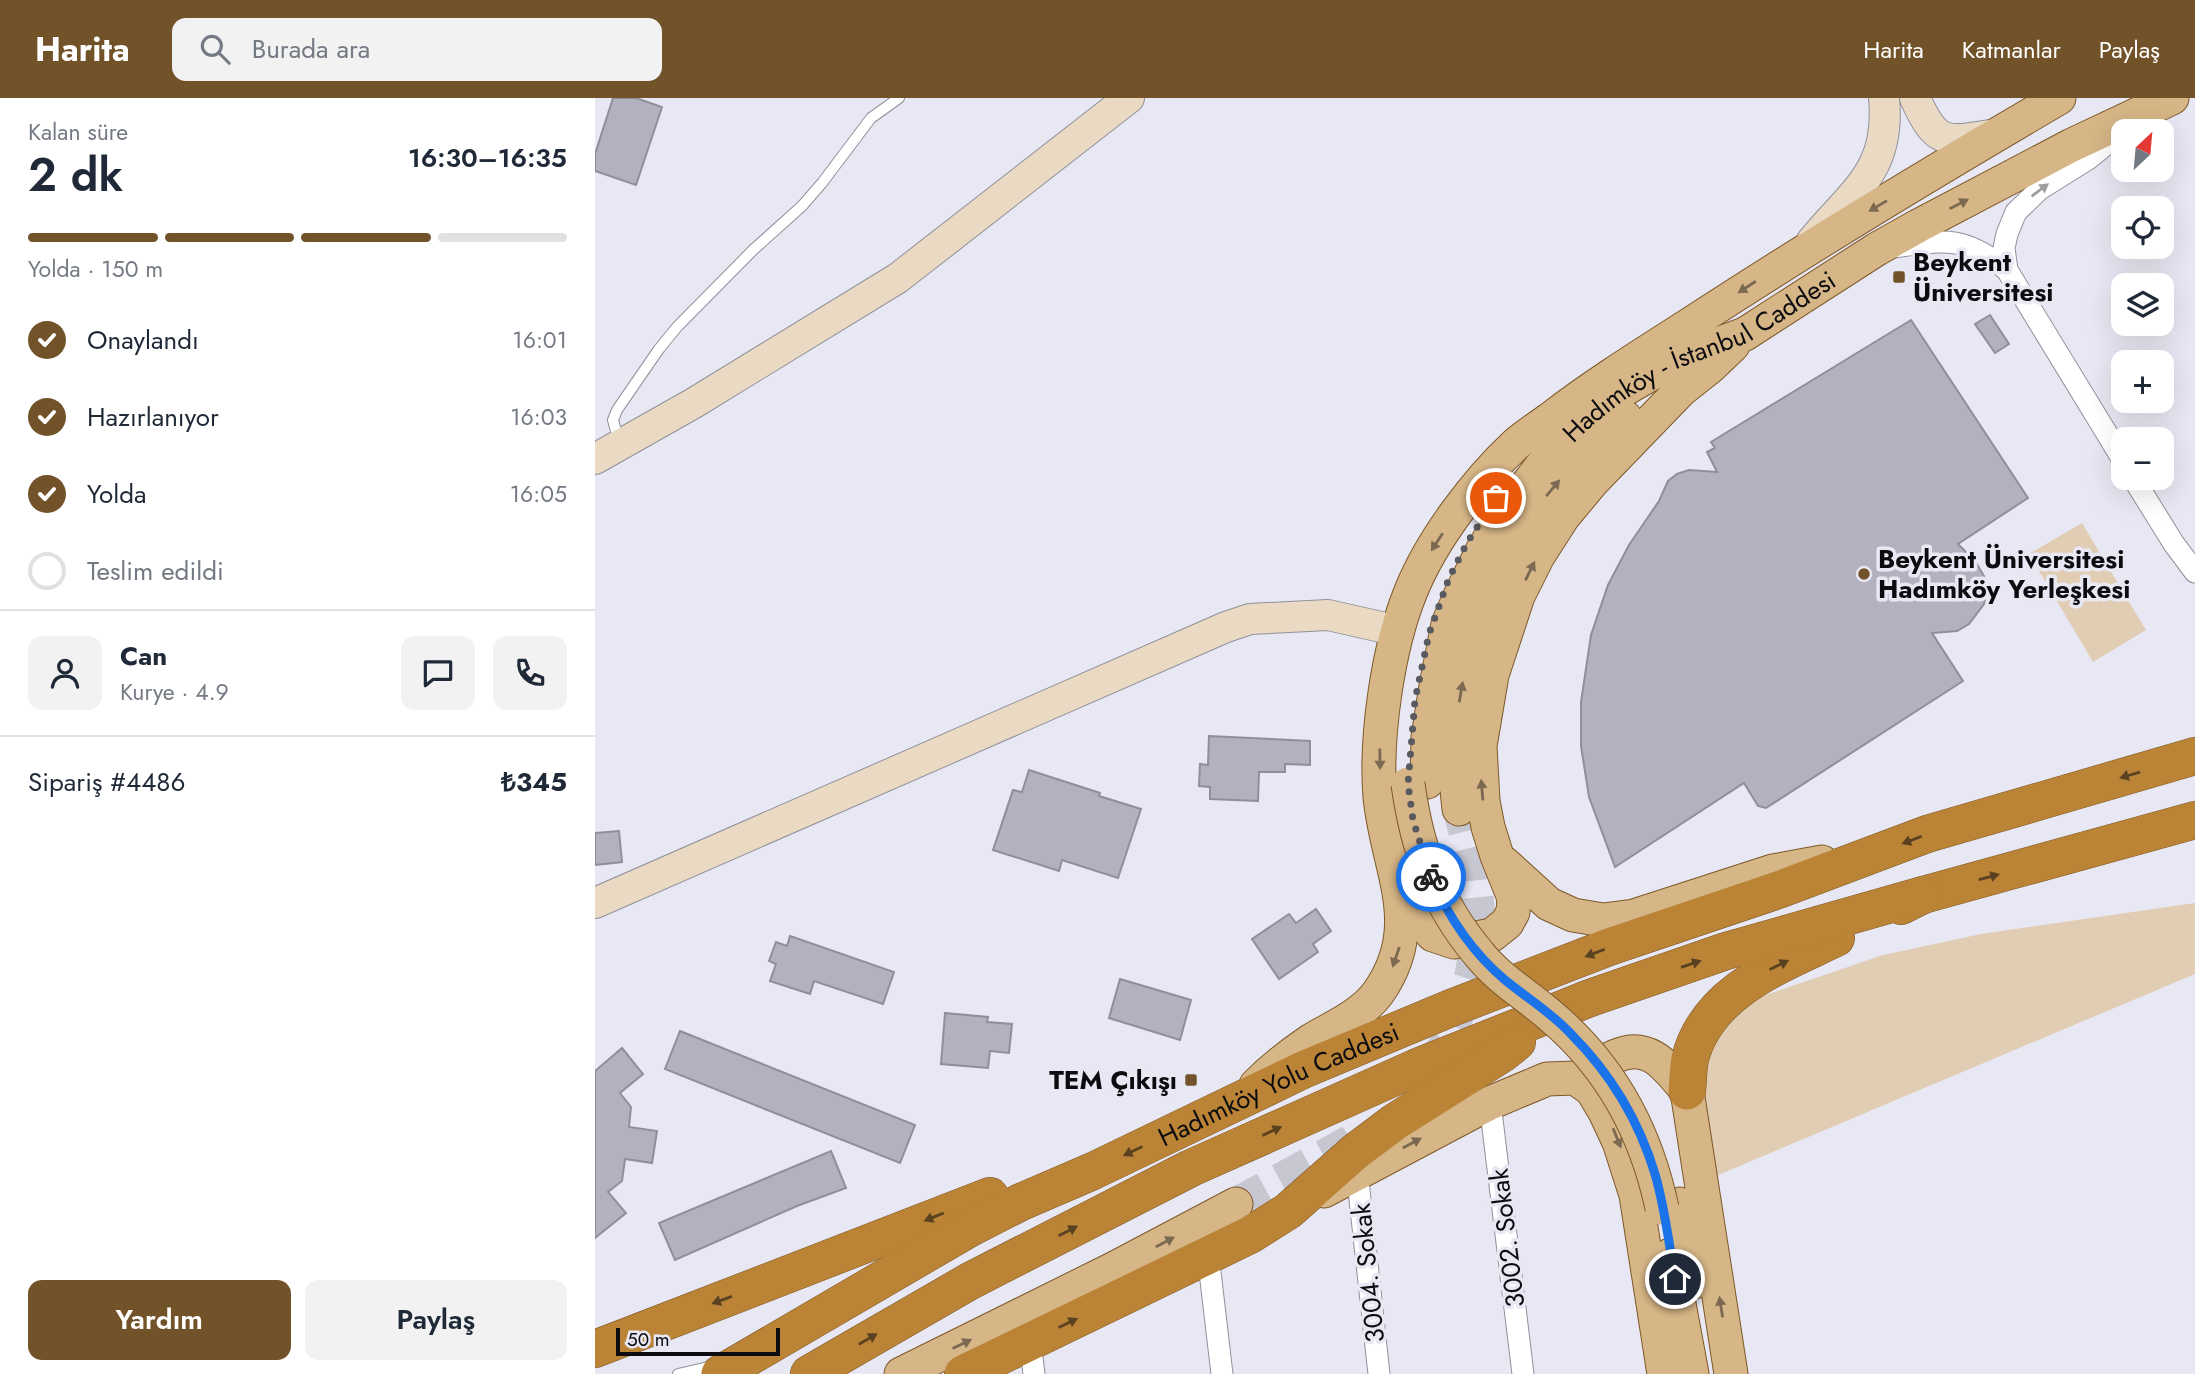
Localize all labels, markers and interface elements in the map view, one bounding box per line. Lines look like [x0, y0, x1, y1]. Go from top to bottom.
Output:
search box [172, 18, 662, 81]
text: Harita [35, 26, 130, 73]
icon: search [196, 30, 234, 68]
text: Burada ara [252, 30, 370, 68]
text: Harita [1863, 32, 1924, 67]
text: Katmanlar [1962, 32, 2061, 67]
text: Paylaş [2099, 32, 2160, 67]
text: Kalan süre [28, 115, 128, 149]
north arrow [2111, 119, 2173, 182]
map controls [2111, 119, 2174, 490]
text: 16:30–16:35 [408, 139, 567, 177]
text: 2 dk [28, 142, 123, 208]
one-way arrow [2031, 183, 2049, 198]
button: locate [2111, 196, 2174, 259]
one-way arrow [1949, 199, 1969, 211]
one-way arrow [1869, 200, 1888, 212]
place label: Beykent Üniversitesi [1913, 243, 2053, 311]
text: Yolda · 150 m [28, 252, 163, 286]
street label: Hadımköy - İstanbul Caddesi [1554, 261, 1843, 451]
marker: Beykent Üniversitesi [1891, 269, 1907, 285]
button: layers [2111, 273, 2174, 336]
one-way arrow [1738, 280, 1757, 293]
icon: check [28, 321, 66, 359]
text: Onaylandı [87, 321, 199, 359]
text: 16:01 [512, 323, 567, 357]
button: + [2111, 350, 2174, 413]
icon: check [28, 398, 66, 436]
text: Hazırlanıyor [87, 398, 219, 436]
text: 16:03 [510, 400, 567, 434]
button: − [2111, 427, 2174, 490]
pin [1466, 468, 1526, 528]
icon: check [28, 475, 66, 513]
text: Yolda [87, 475, 147, 513]
text: 16:05 [510, 477, 567, 511]
icon: bag [1477, 479, 1515, 517]
one-way arrow [1545, 479, 1560, 496]
one-way arrow [1430, 532, 1443, 552]
place label: Beykent Üniversitesi Hadımköy Yerleşkesi [1878, 540, 2130, 608]
text: Teslim edildi [87, 552, 224, 590]
one-way arrow [1525, 561, 1536, 581]
marker: Beykent Üniversitesi Hadımköy Yerleşkesi [1856, 566, 1872, 582]
button: person [28, 636, 102, 710]
button: chat [401, 636, 475, 710]
button: phone [493, 636, 567, 710]
text: Can [120, 637, 167, 675]
text: Kurye · 4.9 [120, 675, 229, 709]
one-way arrow [1456, 681, 1467, 703]
one-way arrow [1374, 749, 1385, 771]
text: Sipariş #4486 [28, 763, 186, 801]
text: ₺345 [501, 763, 567, 801]
one-way arrow [2119, 770, 2140, 780]
one-way arrow [1476, 779, 1487, 801]
one-way arrow [1901, 835, 1922, 846]
courier [1396, 842, 1466, 912]
icon: bike [1412, 858, 1450, 896]
one-way arrow [1978, 871, 2000, 882]
one-way arrow [1390, 946, 1401, 967]
one-way arrow [1584, 947, 1605, 958]
one-way arrow [1680, 958, 1701, 969]
one-way arrow [1769, 959, 1789, 970]
street label: Hadımköy Yolu Caddesi [1152, 1013, 1405, 1156]
place label: TEM Çıkışı [1049, 1061, 1177, 1099]
marker: TEM Çıkışı [1183, 1072, 1199, 1088]
one-way arrow [1262, 1125, 1282, 1137]
one-way arrow [1611, 1128, 1622, 1149]
one-way arrow [1403, 1138, 1423, 1150]
one-way arrow [1123, 1145, 1143, 1156]
street label: 3002. Sokak [1480, 1166, 1534, 1310]
street label: 3004. Sokak [1342, 1201, 1394, 1345]
one-way arrow [923, 1212, 944, 1223]
one-way arrow [1058, 1226, 1078, 1237]
one-way arrow [1155, 1236, 1175, 1247]
pin [1645, 1249, 1705, 1309]
icon: home [1656, 1260, 1694, 1298]
button: Yardım [28, 1280, 291, 1360]
button: Paylaş [305, 1280, 567, 1360]
one-way arrow [712, 1295, 733, 1306]
one-way arrow [1715, 1296, 1726, 1318]
one-way arrow [1058, 1317, 1078, 1328]
scale bar [616, 1325, 781, 1357]
text: 50 m [627, 1326, 670, 1353]
one-way arrow [858, 1333, 877, 1345]
one-way arrow [952, 1338, 972, 1349]

